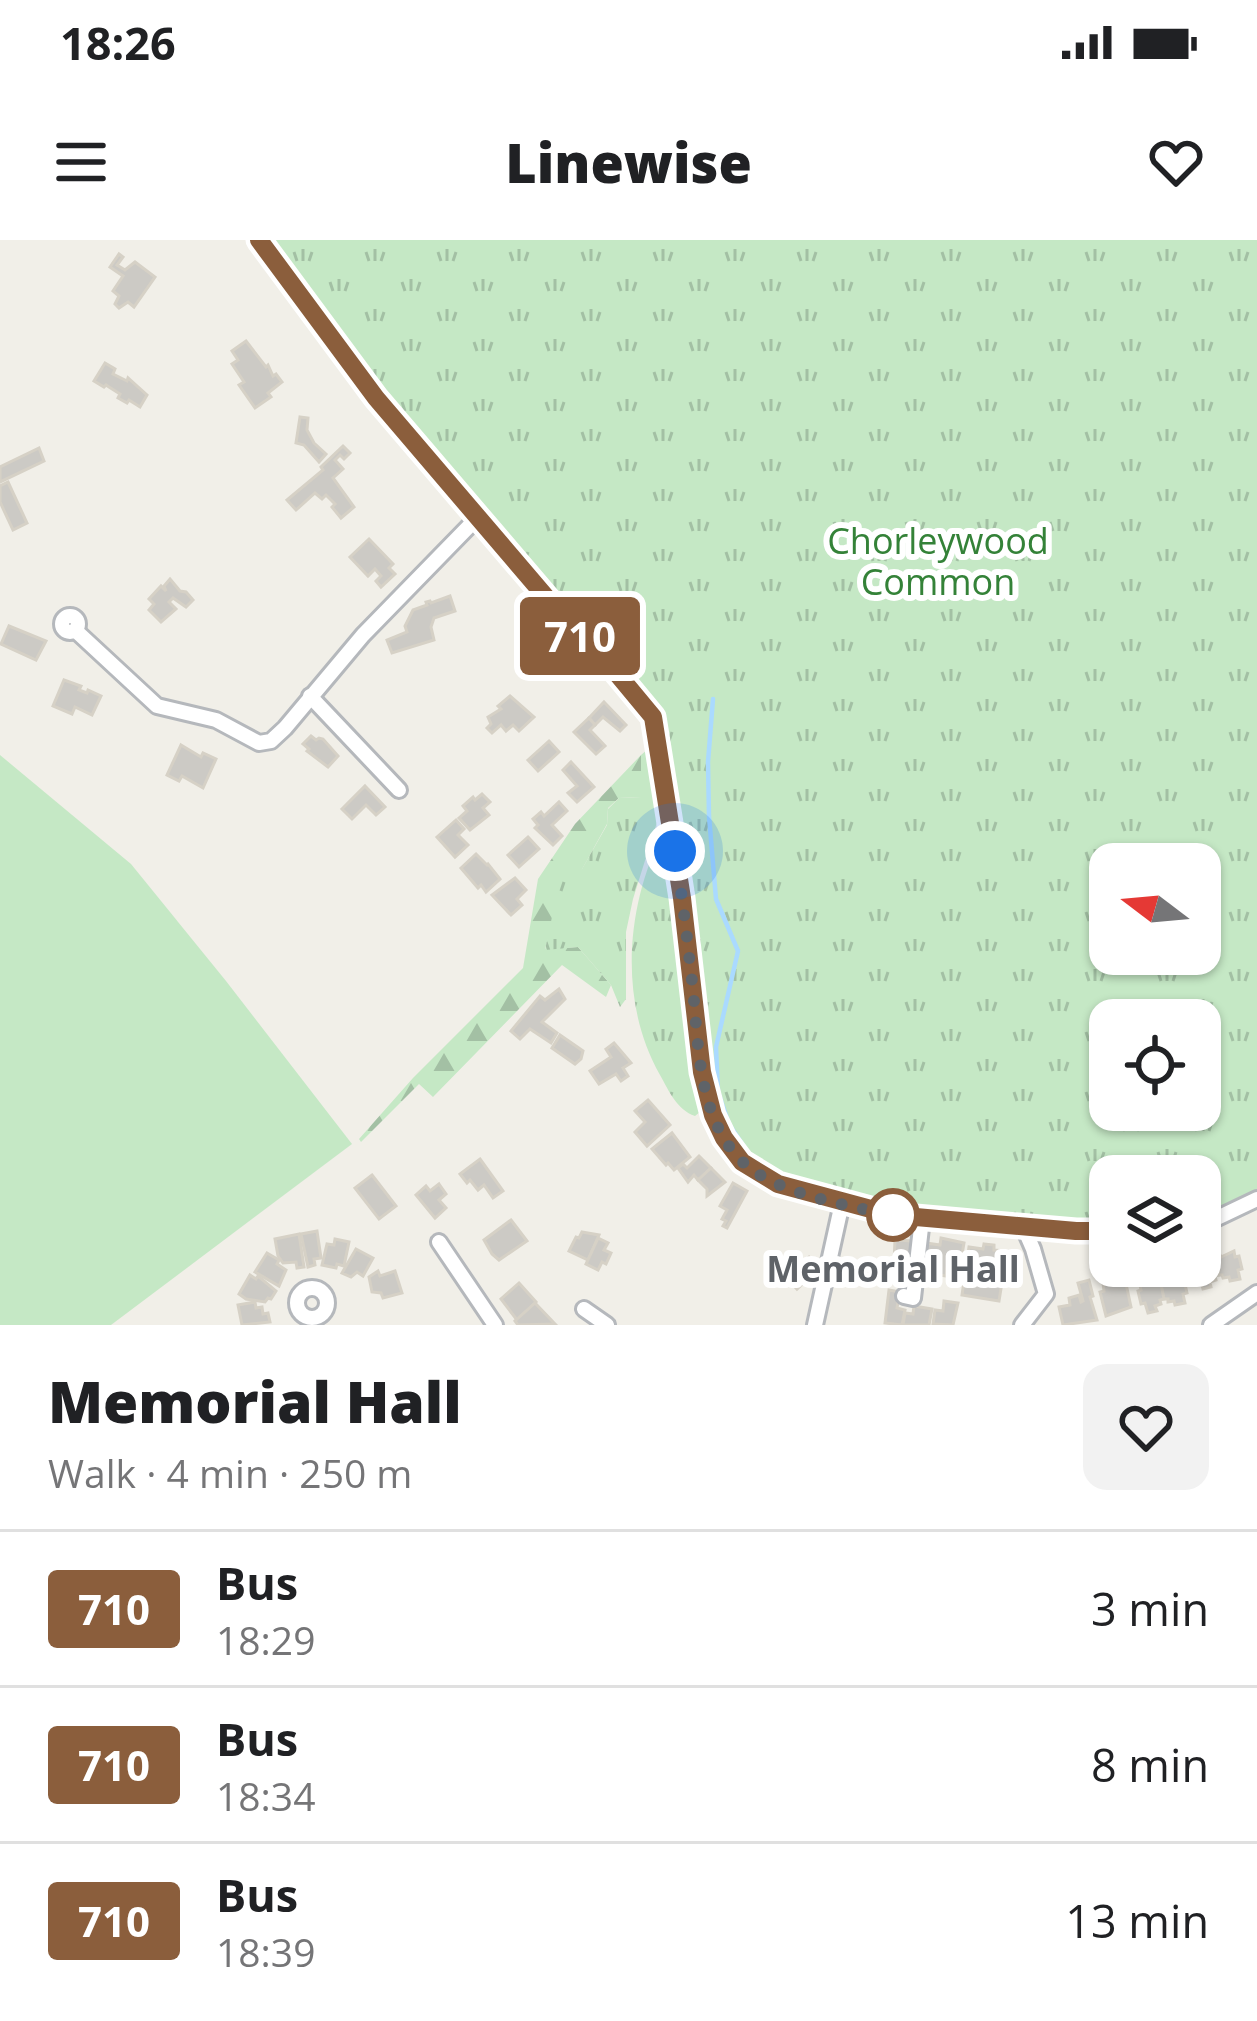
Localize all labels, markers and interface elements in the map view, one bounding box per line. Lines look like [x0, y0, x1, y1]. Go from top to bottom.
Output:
text: 18:26 [60, 12, 176, 73]
text: Linewise [505, 125, 752, 199]
icon: menu [48, 129, 114, 195]
icon: heart [1143, 129, 1209, 195]
park label: Chorleywood Common [827, 516, 1049, 606]
line badge: 710 [511, 597, 649, 675]
text: 710 [544, 607, 616, 664]
your location [645, 821, 705, 881]
north arrow [1089, 843, 1221, 975]
map controls [1089, 843, 1221, 1287]
button: locate [1089, 999, 1221, 1131]
button: layers [1089, 1155, 1221, 1287]
marker: Memorial Hall [868, 1190, 918, 1240]
place label: Memorial Hall [766, 1244, 1020, 1293]
text: Memorial Hall [48, 1362, 462, 1440]
button: heart [1083, 1364, 1209, 1490]
text: Walk · 4 min · 250 m [48, 1446, 412, 1499]
text: Bus [216, 1552, 298, 1613]
text: 3 min [1091, 1578, 1209, 1639]
text: 710 [78, 1580, 150, 1637]
text: 18:29 [216, 1613, 315, 1666]
text: Bus [216, 1708, 298, 1769]
text: 8 min [1091, 1734, 1209, 1795]
text: 710 [78, 1736, 150, 1793]
text: 18:34 [216, 1769, 315, 1822]
text: Bus [216, 1864, 298, 1925]
text: 13 min [1065, 1890, 1209, 1951]
text: 710 [78, 1892, 150, 1949]
text: 18:39 [216, 1925, 315, 1978]

